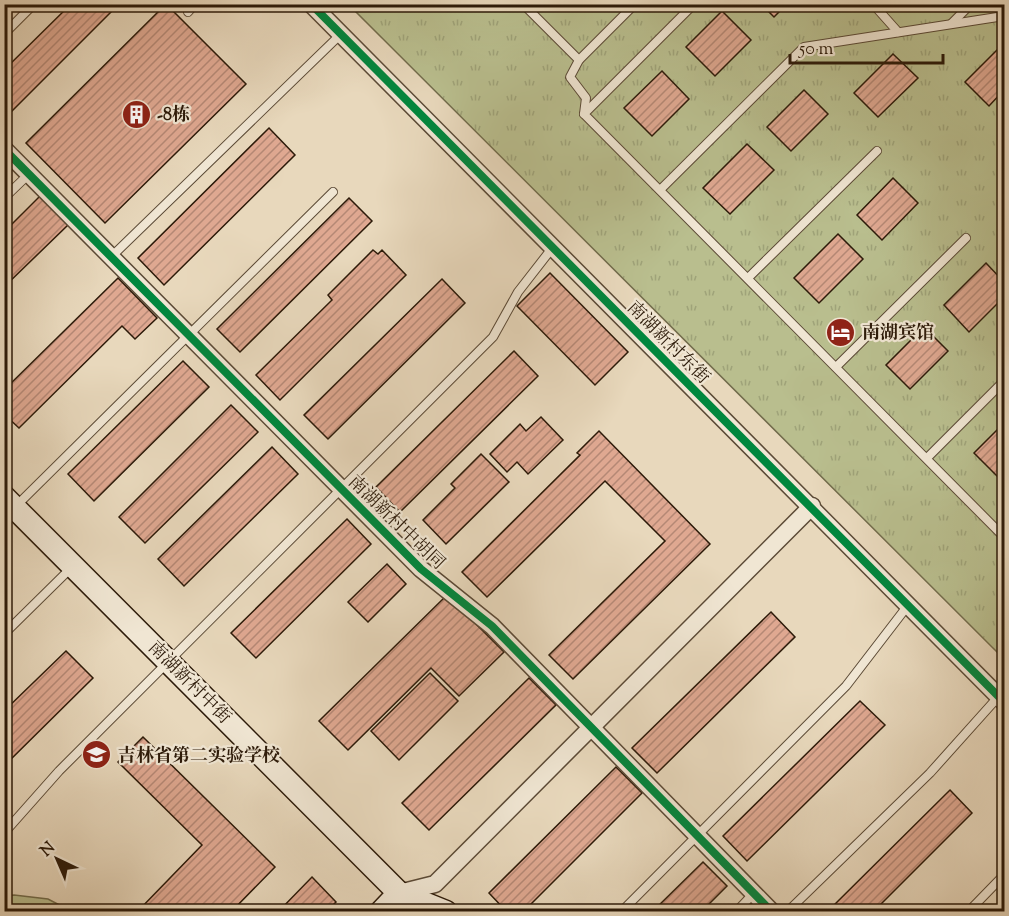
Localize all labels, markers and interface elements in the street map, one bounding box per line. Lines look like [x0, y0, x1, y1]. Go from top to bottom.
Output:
scale bar [790, 27, 943, 65]
text: 50 m [798, 37, 834, 63]
building icon: -8栋 [120, 98, 152, 130]
place label: -8栋 [157, 103, 190, 129]
street label: 南湖新村东街 [620, 296, 715, 391]
hotel icon: 南湖宾馆 [825, 316, 857, 348]
place label: 南湖宾馆 [862, 321, 934, 347]
street label: 南湖新村中胡同 [341, 470, 450, 577]
street label: 南湖新村中街 [141, 636, 236, 731]
school or university icon: 吉林省第二实验学校 [81, 739, 113, 771]
place label: 吉林省第二实验学校 [118, 744, 280, 770]
north arrow [27, 829, 87, 889]
text: N [36, 837, 61, 863]

